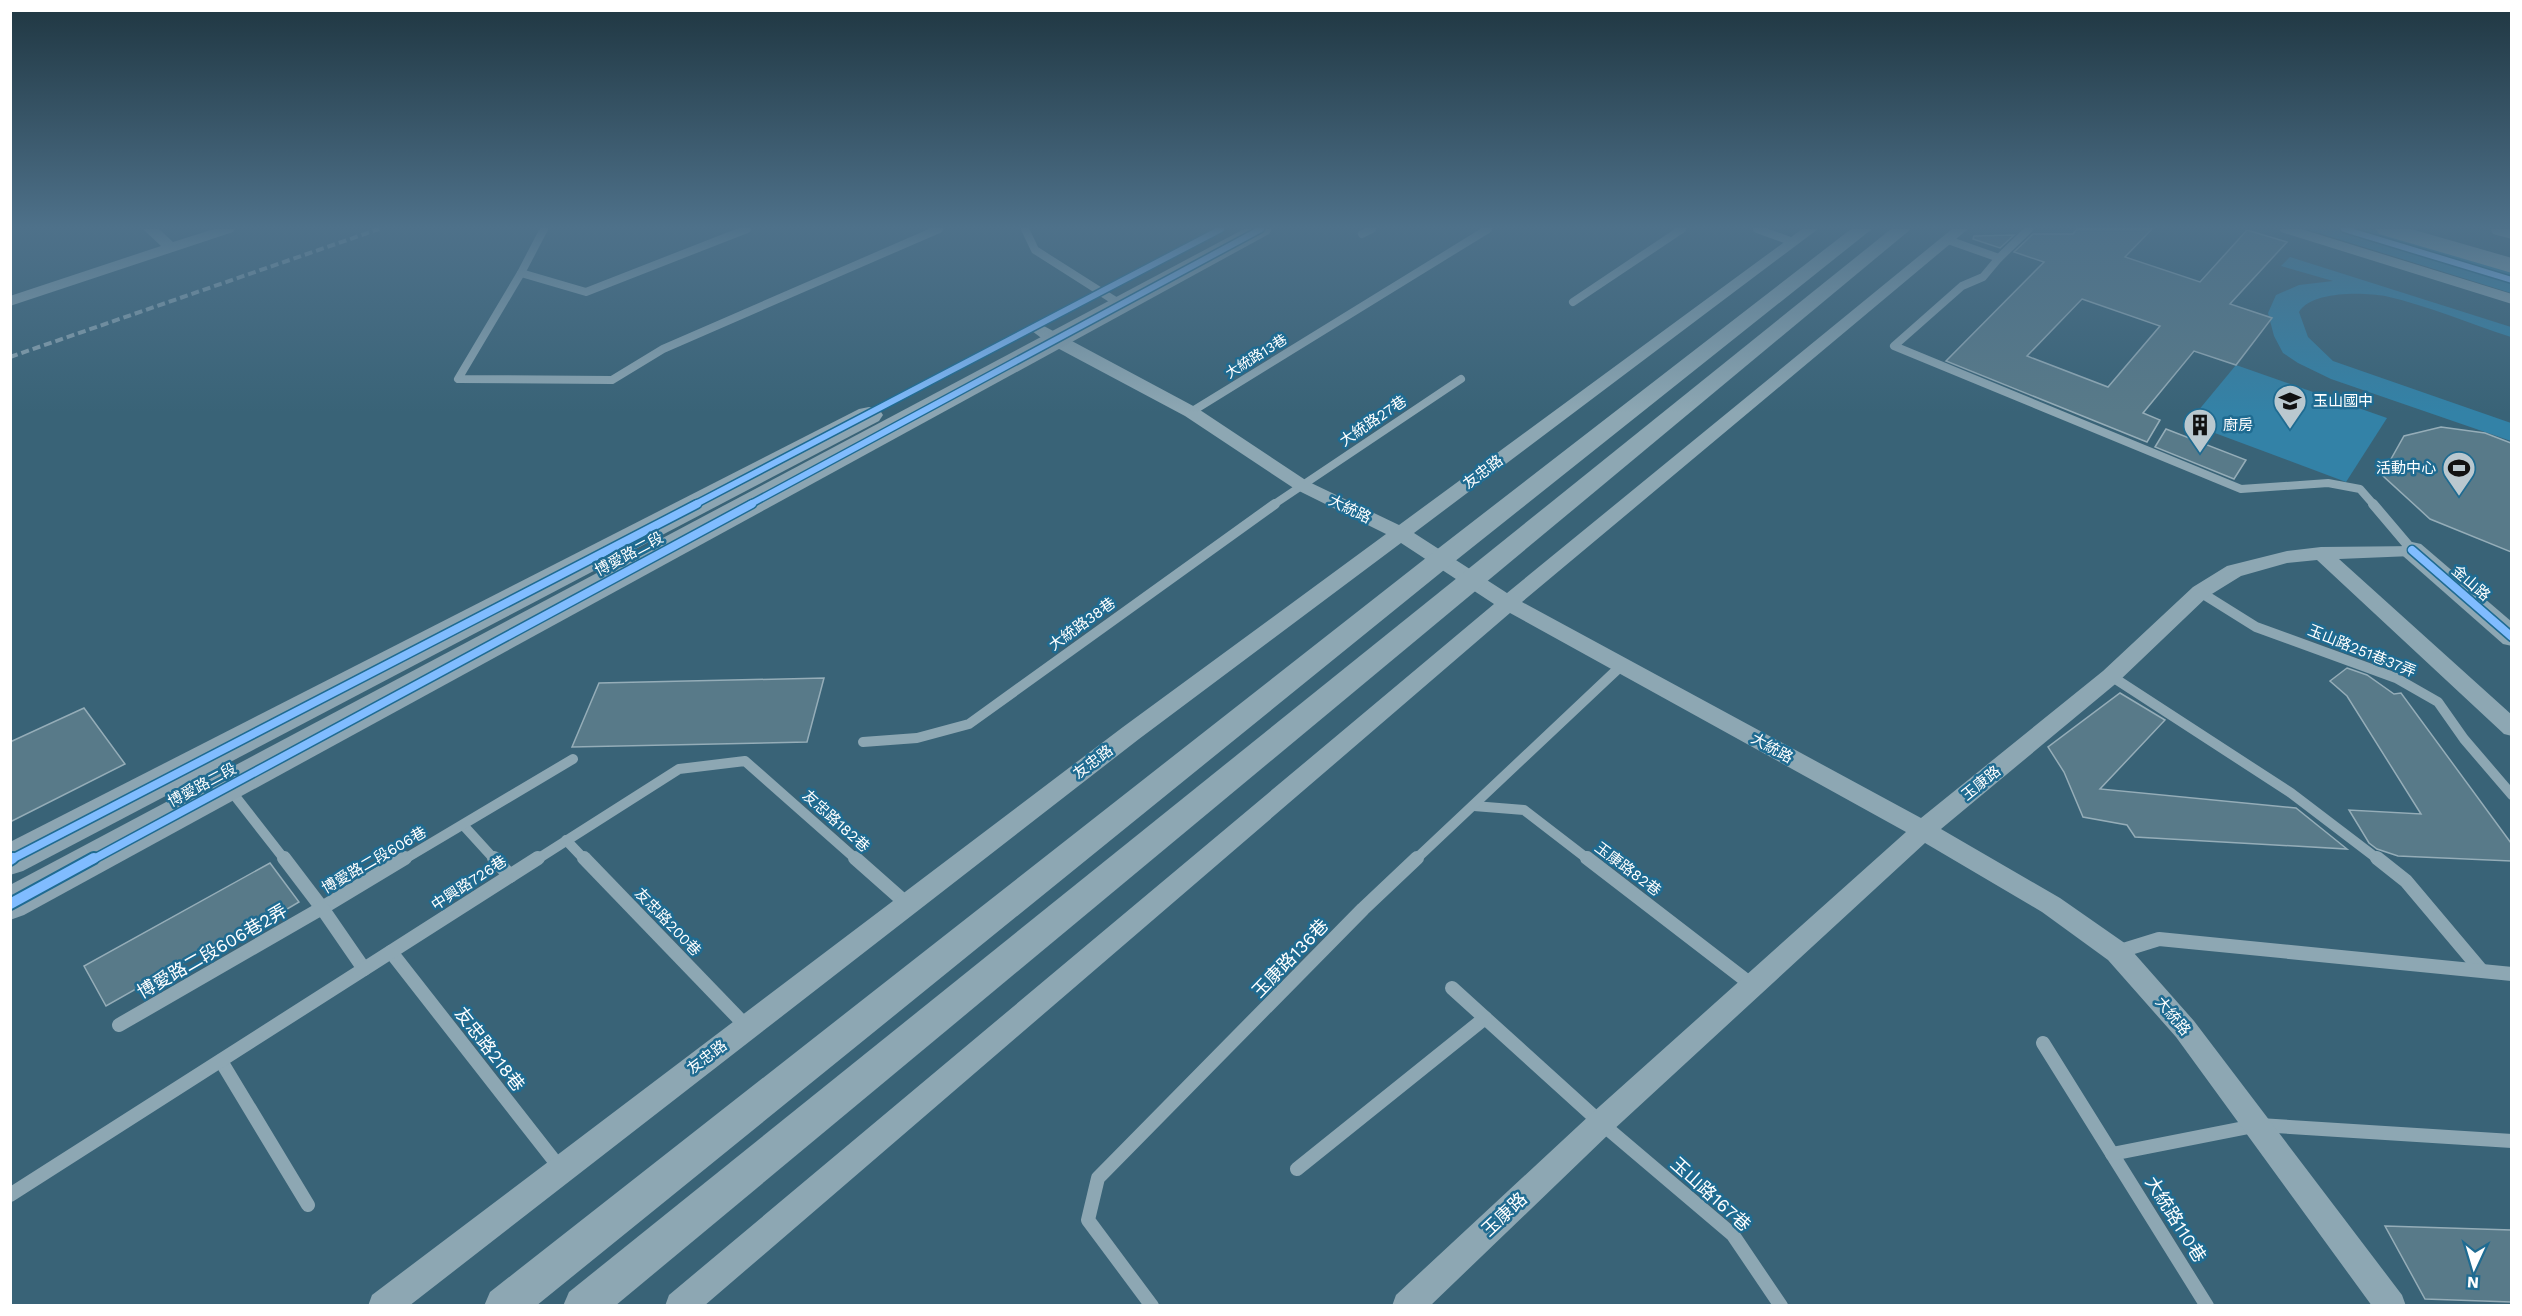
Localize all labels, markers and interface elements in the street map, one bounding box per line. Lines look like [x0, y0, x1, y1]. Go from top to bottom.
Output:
street label: 大統路13巷 [1222, 331, 1290, 381]
school or university icon: 玉山國中 [2272, 383, 2308, 430]
street label: 大統路27巷 [1336, 392, 1410, 450]
place label: 玉山國中 [2313, 392, 2373, 410]
building icon: 廚房 [2182, 407, 2218, 454]
place label: 廚房 [2223, 416, 2253, 434]
sports icon: 活動中心 [2441, 450, 2477, 497]
street label: 友忠路 [1460, 451, 1506, 493]
place label: 活動中心 [2376, 459, 2436, 477]
street label: 大統路 [1326, 491, 1374, 527]
street label: 博愛路二段 [592, 528, 666, 580]
street label: 金山路 [2448, 561, 2494, 605]
street label: 大統路38巷 [1045, 594, 1119, 654]
street label: 玉山路251巷37弄 [2305, 621, 2419, 681]
street label: 大統路 [1748, 729, 1796, 767]
street label: 友忠路 [1070, 741, 1116, 783]
street label: 博愛路二段 [165, 759, 239, 811]
street label: 玉康路 [1958, 762, 2004, 804]
street label: 友忠路182巷 [799, 786, 873, 856]
street label: 博愛路二段606巷 [319, 823, 429, 897]
street label: 玉康路82巷 [1591, 838, 1665, 900]
street label: 中興路726巷 [428, 852, 510, 914]
street label: 友忠路200巷 [631, 884, 705, 960]
street label: 博愛路二段606巷2弄 [133, 900, 291, 1002]
street label: 玉康路136巷 [1248, 915, 1332, 1001]
street label: 大統路 [2152, 993, 2194, 1039]
street label: 友忠路218巷 [451, 1003, 529, 1095]
street label: 友忠路 [684, 1036, 730, 1078]
street label: 玉山路167巷 [1667, 1153, 1755, 1235]
street label: 大統路110巷 [2141, 1172, 2211, 1266]
street label: 玉康路 [1477, 1188, 1531, 1240]
north arrow [2444, 1238, 2504, 1298]
text: N [2466, 1273, 2480, 1292]

